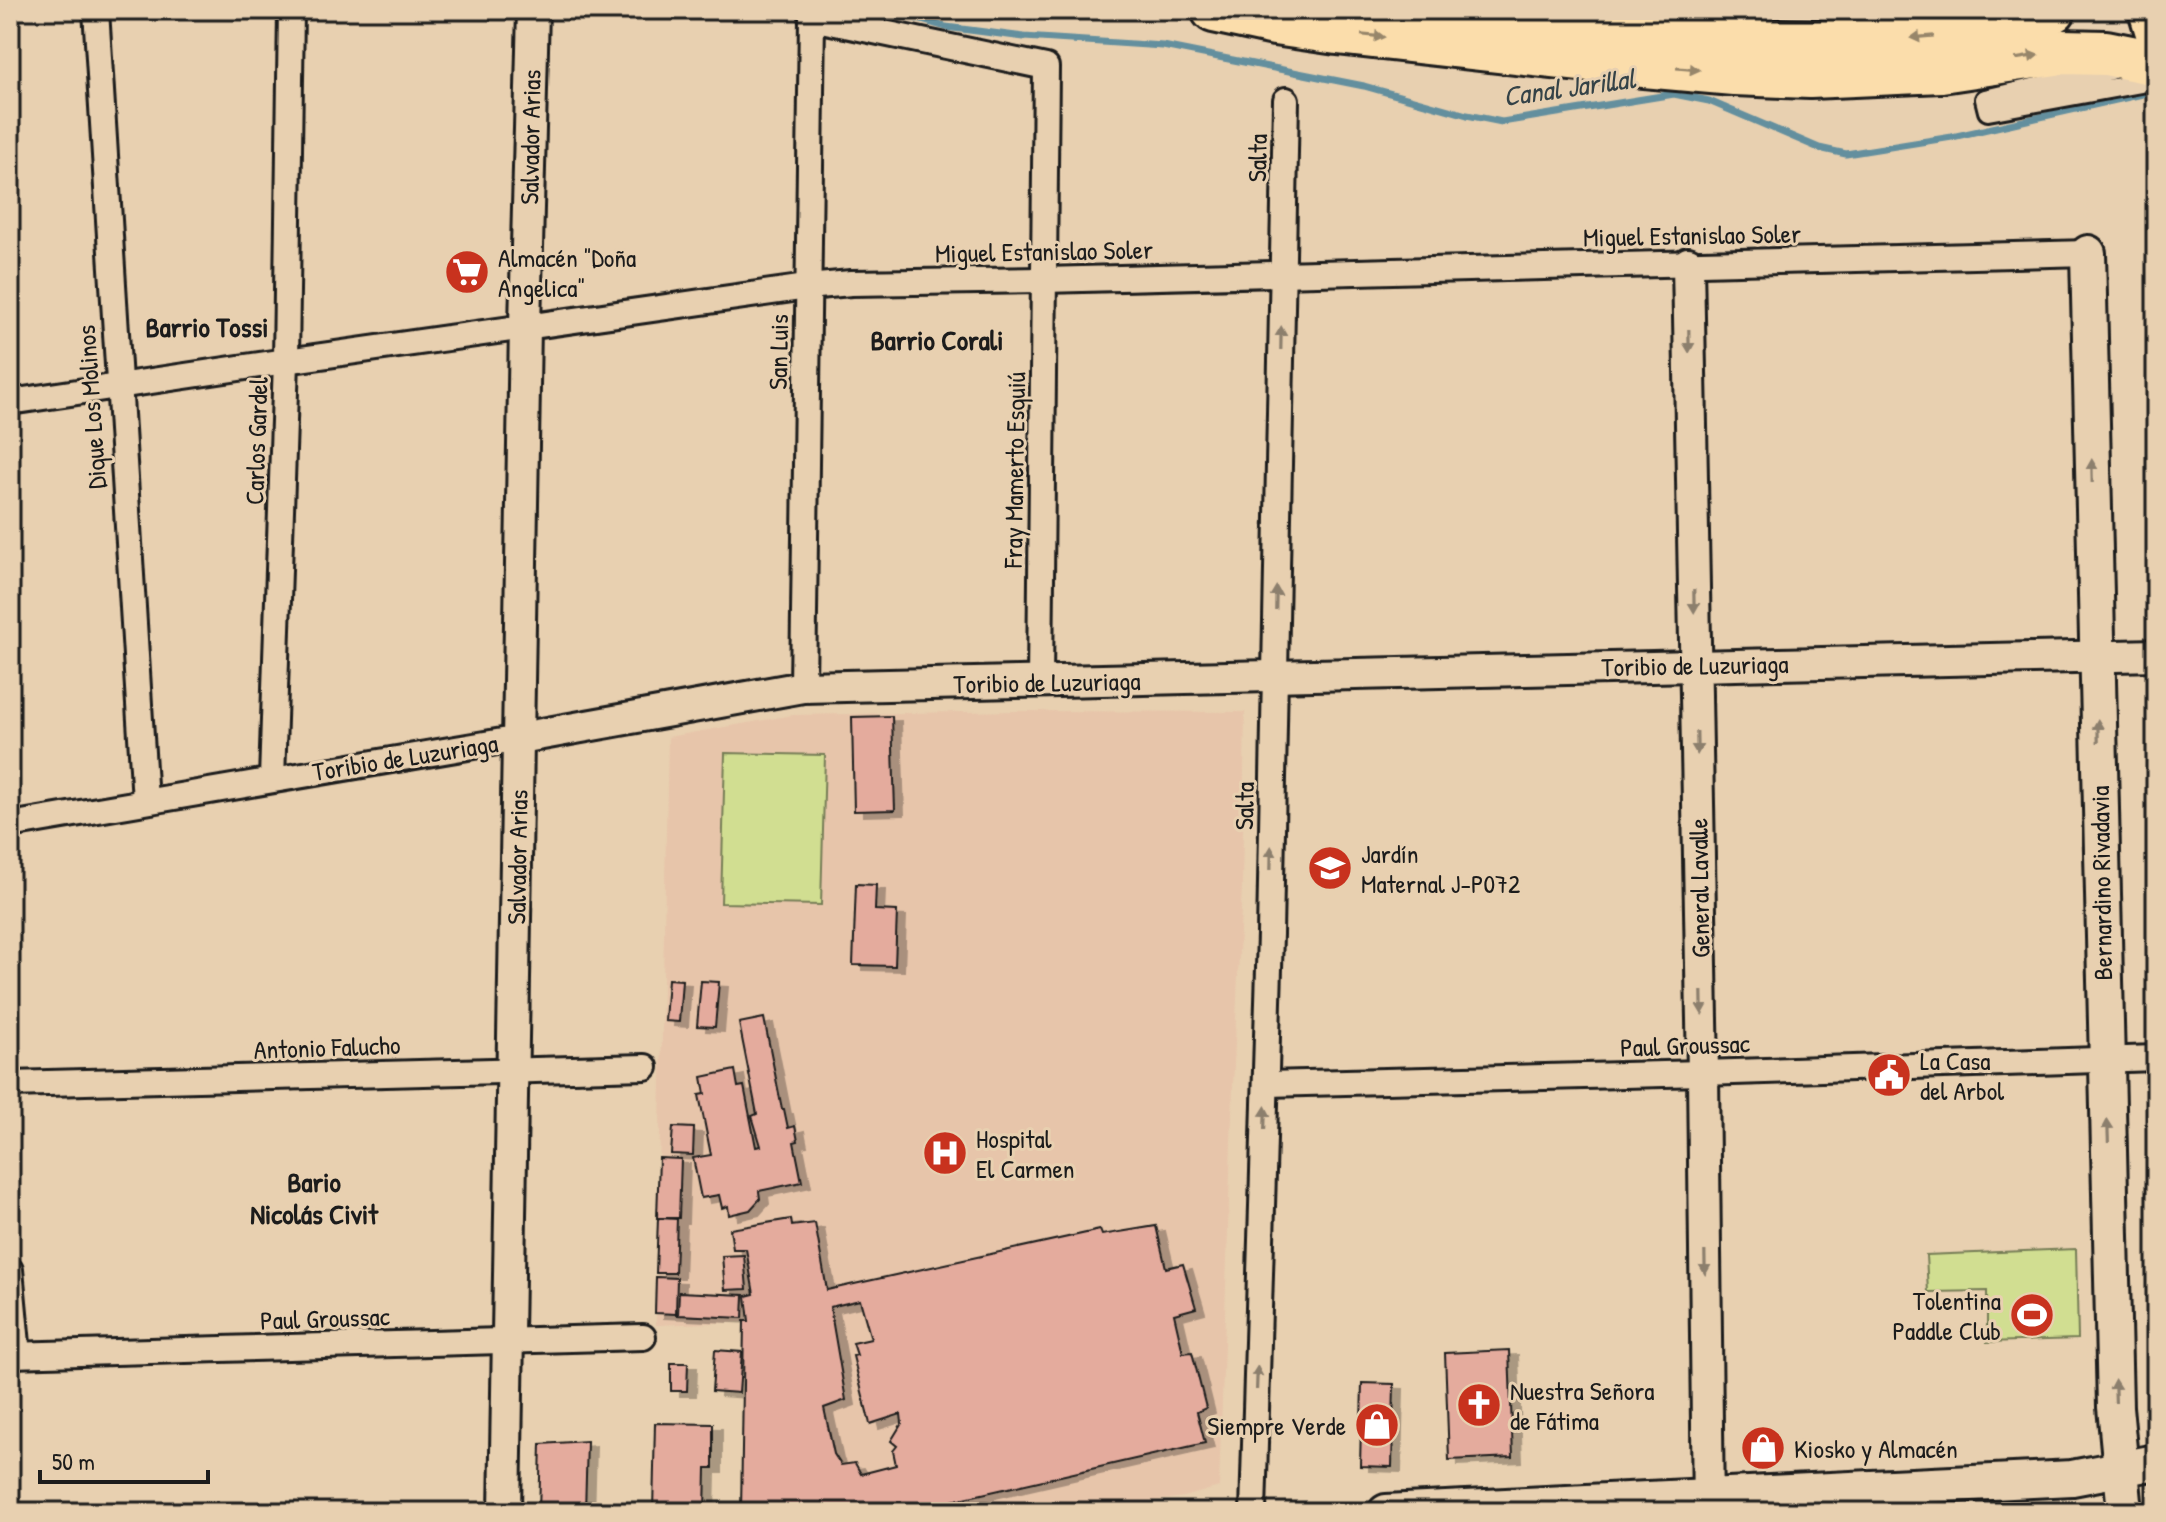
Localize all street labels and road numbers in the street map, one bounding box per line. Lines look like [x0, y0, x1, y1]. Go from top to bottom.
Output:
street label: Salvador Arias [511, 69, 549, 205]
street label: Salta [1239, 134, 1275, 182]
street label: Miguel Estanislao Soler [1583, 216, 1801, 254]
street label: Miguel Estanislao Soler [935, 232, 1153, 270]
street label: San Luis [760, 314, 796, 390]
street label: Dique Los Molinos [68, 324, 114, 490]
street label: Fray Mamerto Esquiú [995, 372, 1033, 569]
street label: Carlos Gardel [236, 376, 276, 506]
street label: Toribio de Luzuriaga [1601, 646, 1789, 684]
street label: Toribio de Luzuriaga [953, 663, 1141, 701]
street label: Toribio de Luzuriaga [310, 725, 500, 789]
street label: Salta [1226, 782, 1262, 830]
street label: Bernardino Rivadavia [2082, 785, 2120, 981]
street label: Salvador Arias [498, 789, 536, 925]
street label: General Lavalle [1680, 818, 1718, 958]
street label: Paul Groussac [1620, 1025, 1750, 1065]
street label: Antonio Falucho [253, 1027, 401, 1067]
street label: Paul Groussac [260, 1298, 390, 1338]

